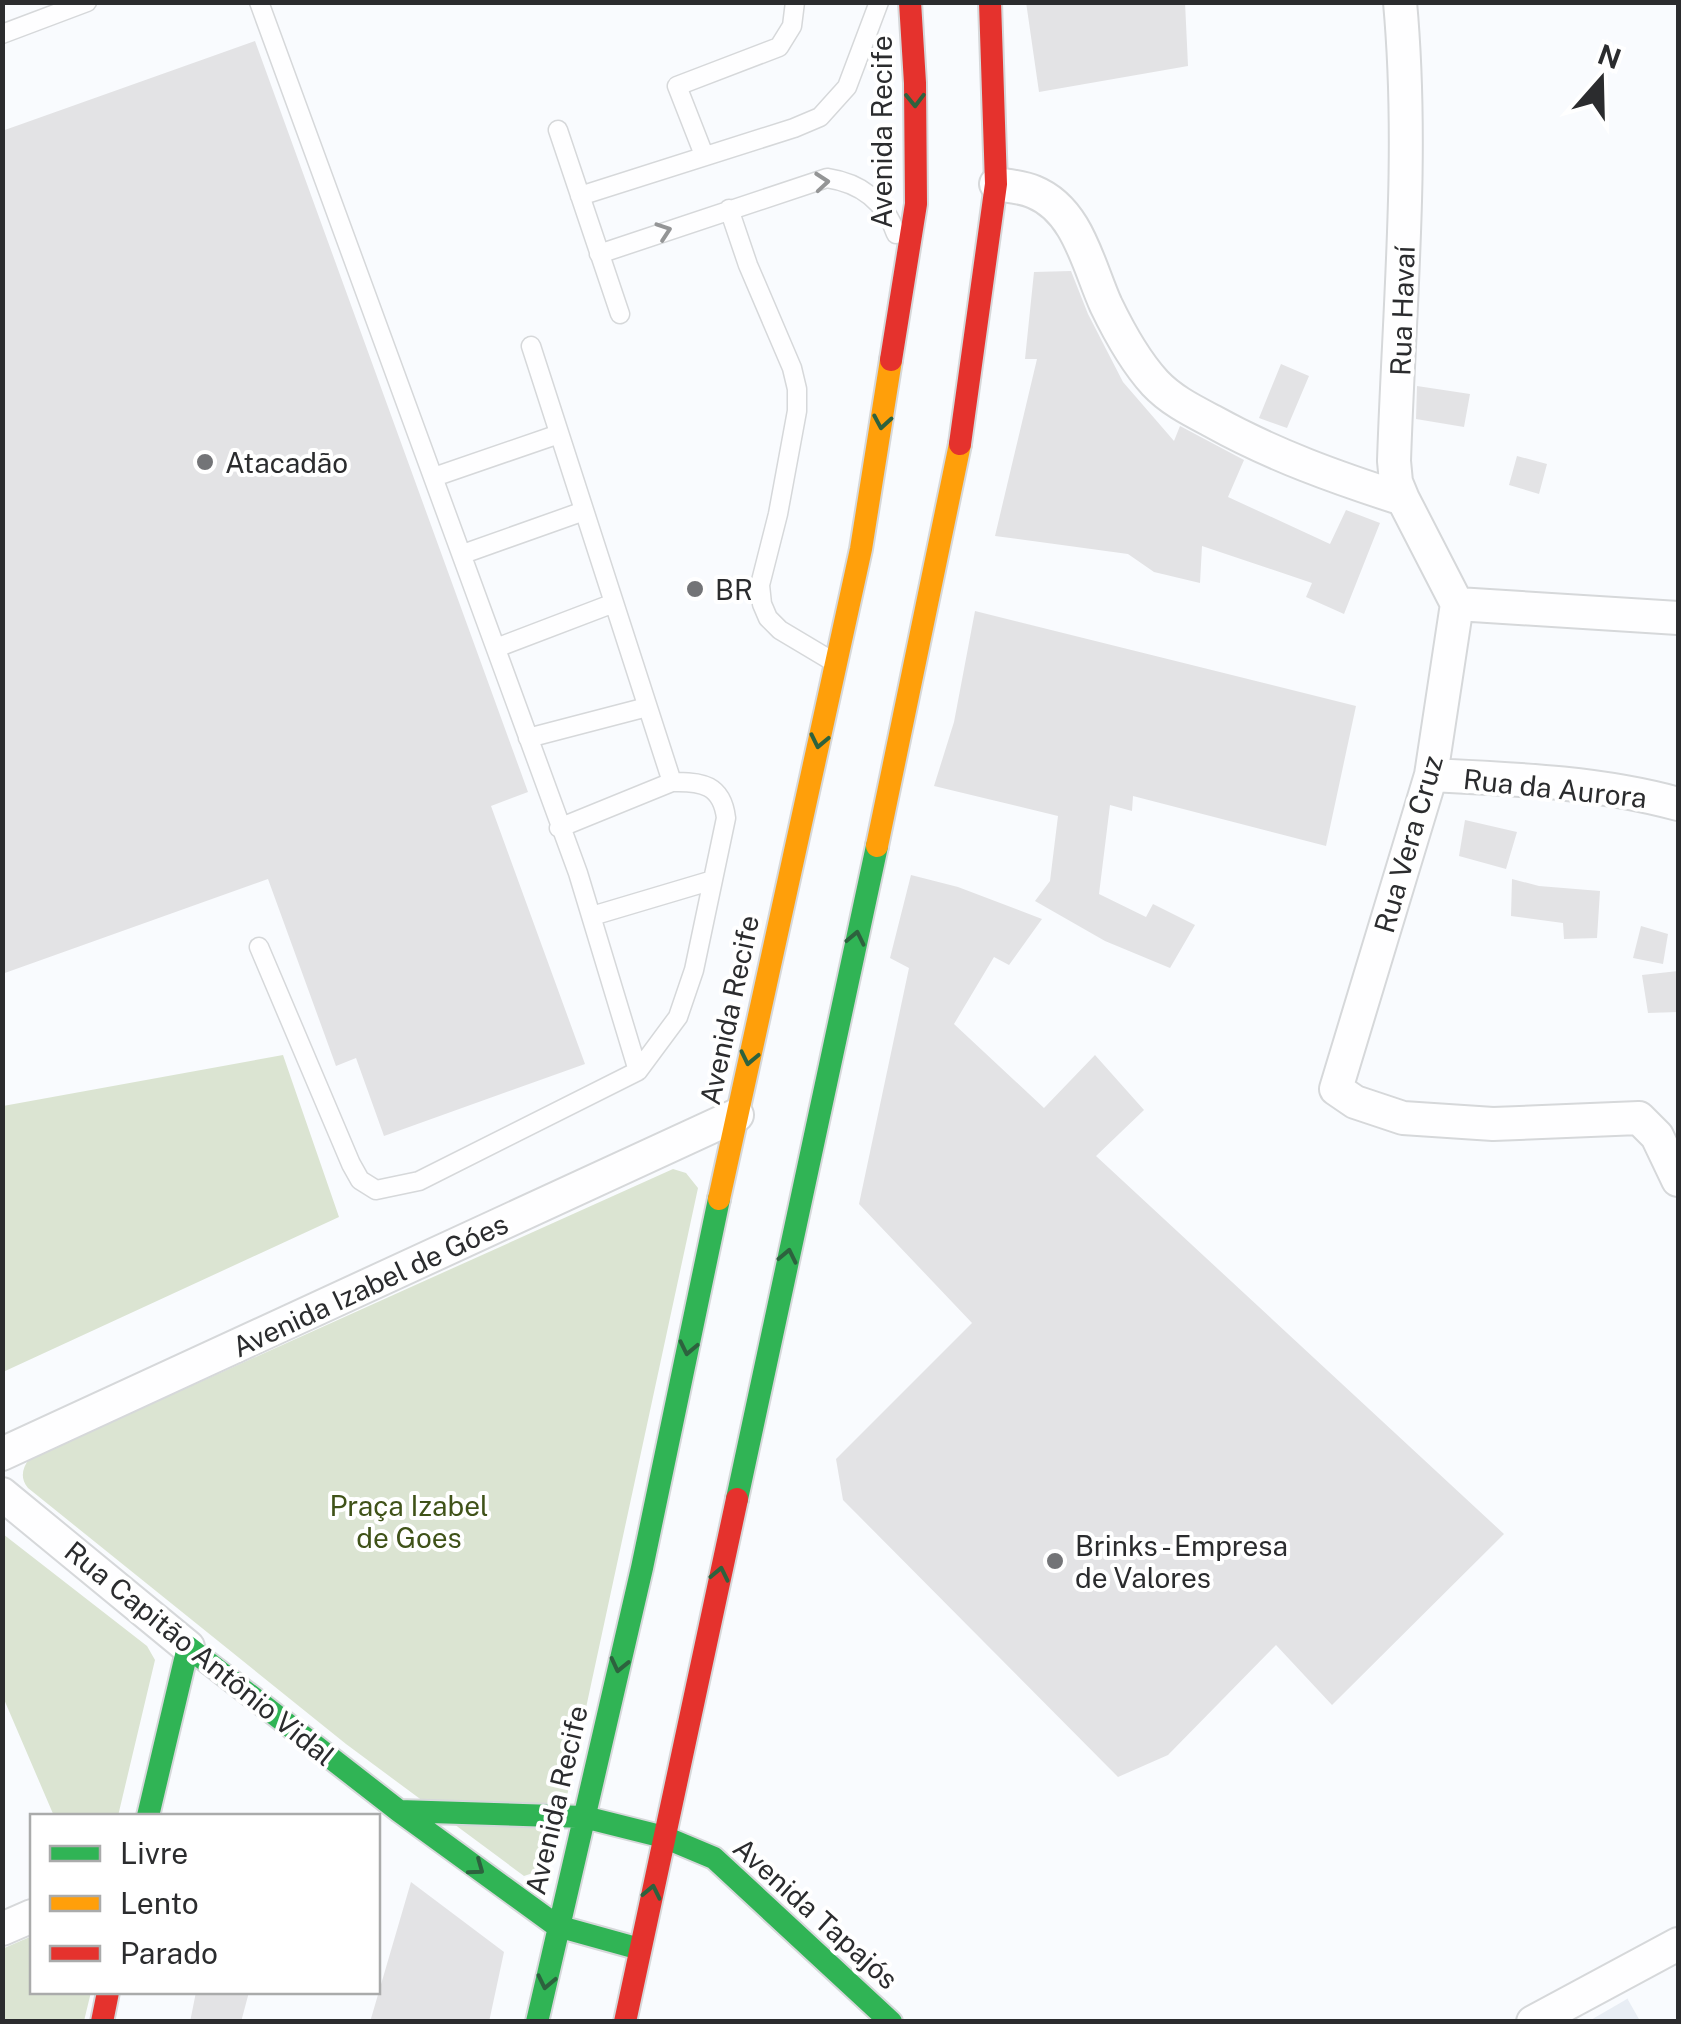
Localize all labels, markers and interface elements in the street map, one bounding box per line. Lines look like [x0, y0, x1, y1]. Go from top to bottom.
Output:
north arrow [1551, 30, 1651, 130]
street label: Avenida Recife [865, 35, 898, 229]
text: N [1594, 37, 1626, 75]
one-way arrow [904, 92, 926, 108]
one-way arrow [814, 171, 830, 193]
one-way arrow [655, 223, 672, 243]
street label: Rua Havaí [1383, 244, 1421, 376]
one-way arrow [872, 414, 893, 430]
place label: Atacadão [225, 446, 348, 479]
marker: Atacadão [194, 451, 216, 473]
place label: BR [715, 573, 753, 606]
marker: BR [684, 578, 706, 600]
one-way arrow [810, 732, 831, 749]
street label: Rua Vera Cruz [1367, 752, 1449, 936]
street label: Rua da Aurora [1462, 762, 1648, 814]
street label: Avenida Recife [693, 912, 765, 1108]
one-way arrow [844, 930, 865, 947]
one-way arrow [740, 1049, 761, 1066]
street label: Avenida Izabel de Góes [227, 1207, 513, 1363]
one-way arrow [776, 1248, 797, 1265]
one-way arrow [678, 1339, 699, 1356]
park label: Praça Izabel de Goes [329, 1489, 489, 1554]
place label: Brinks - Empresa de Valores [1075, 1529, 1288, 1594]
street label: Rua Capitão Antônio Vidal [59, 1534, 341, 1772]
marker: Brinks - Empresa de Valores [1044, 1550, 1066, 1572]
one-way arrow [709, 1566, 730, 1583]
one-way arrow [610, 1656, 631, 1673]
street label: Avenida Recife [518, 1702, 594, 1898]
legend [30, 1814, 380, 1994]
street label: Avenida Tapajós [727, 1831, 905, 1995]
text: Livre [120, 1835, 188, 1871]
one-way arrow [466, 1856, 485, 1874]
one-way arrow [641, 1884, 662, 1901]
text: Lento [120, 1885, 199, 1921]
text: Parado [120, 1935, 218, 1971]
one-way arrow [536, 1973, 557, 1990]

